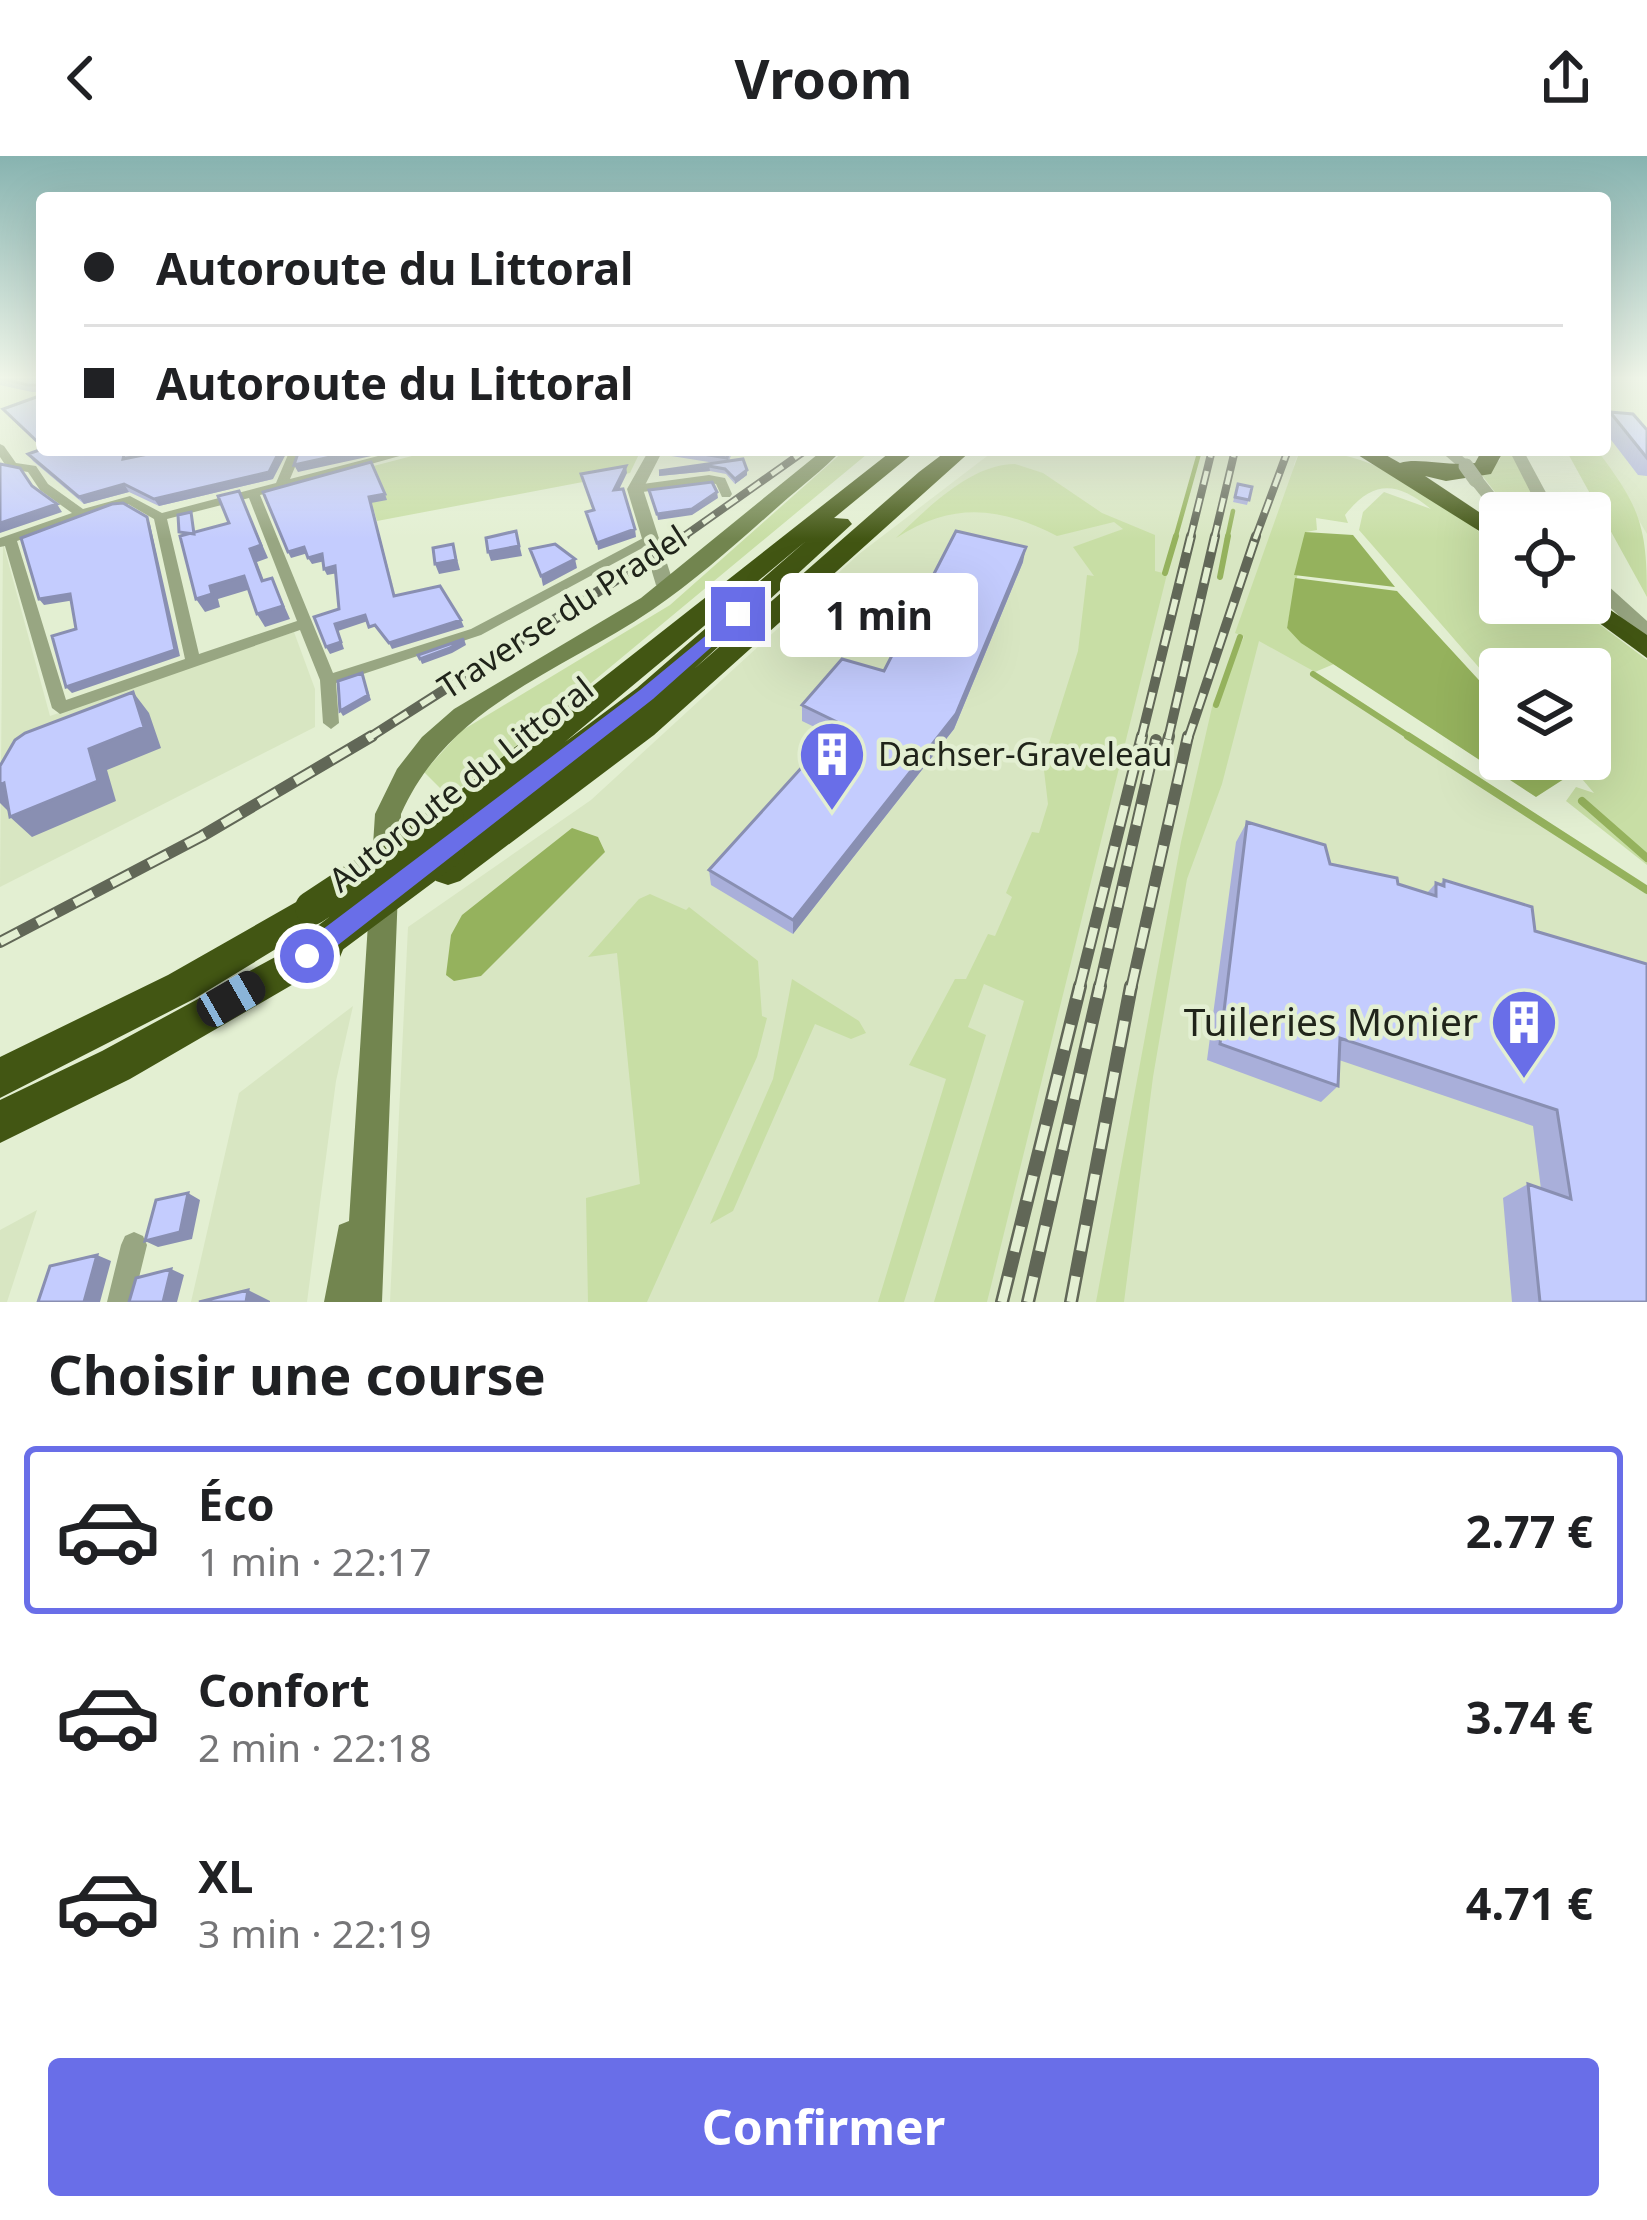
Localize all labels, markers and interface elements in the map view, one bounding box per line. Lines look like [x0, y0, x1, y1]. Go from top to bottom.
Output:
text: Vroom [735, 41, 912, 115]
icon: back [48, 45, 114, 111]
icon: share [1533, 45, 1599, 111]
text: Autoroute du Littoral [156, 237, 634, 298]
text: Autoroute du Littoral [156, 352, 634, 413]
map controls [1479, 492, 1611, 780]
button: locate [1479, 492, 1611, 624]
street label: Traverse du Pradel [429, 514, 695, 709]
callout: 1 min [780, 572, 978, 656]
route end [711, 587, 765, 641]
text: 1 min [825, 588, 933, 641]
button: layers [1479, 648, 1611, 780]
street label: Autoroute du Littoral [319, 666, 602, 901]
building icon: Dachser-Graveleau [797, 719, 867, 813]
place label: Dachser-Graveleau [878, 731, 1172, 776]
route start [280, 929, 334, 983]
car [191, 965, 271, 1033]
building icon: Tuileries Monier [1489, 987, 1559, 1081]
place label: Tuileries Monier [1184, 994, 1478, 1047]
text: Choisir une course [48, 1337, 546, 1411]
text: Éco [198, 1473, 275, 1534]
icon: car [54, 1476, 162, 1584]
text: 2.77 € [1466, 1500, 1593, 1561]
text: 1 min · 22:17 [198, 1534, 432, 1587]
text: Confort [198, 1659, 369, 1720]
icon: car [54, 1662, 162, 1770]
text: 3.74 € [1466, 1686, 1593, 1747]
text: 2 min · 22:18 [198, 1720, 432, 1773]
text: XL [198, 1845, 253, 1906]
icon: car [54, 1848, 162, 1956]
text: 4.71 € [1466, 1872, 1593, 1933]
text: 3 min · 22:19 [198, 1906, 432, 1959]
button: Confirmer [48, 2058, 1599, 2196]

